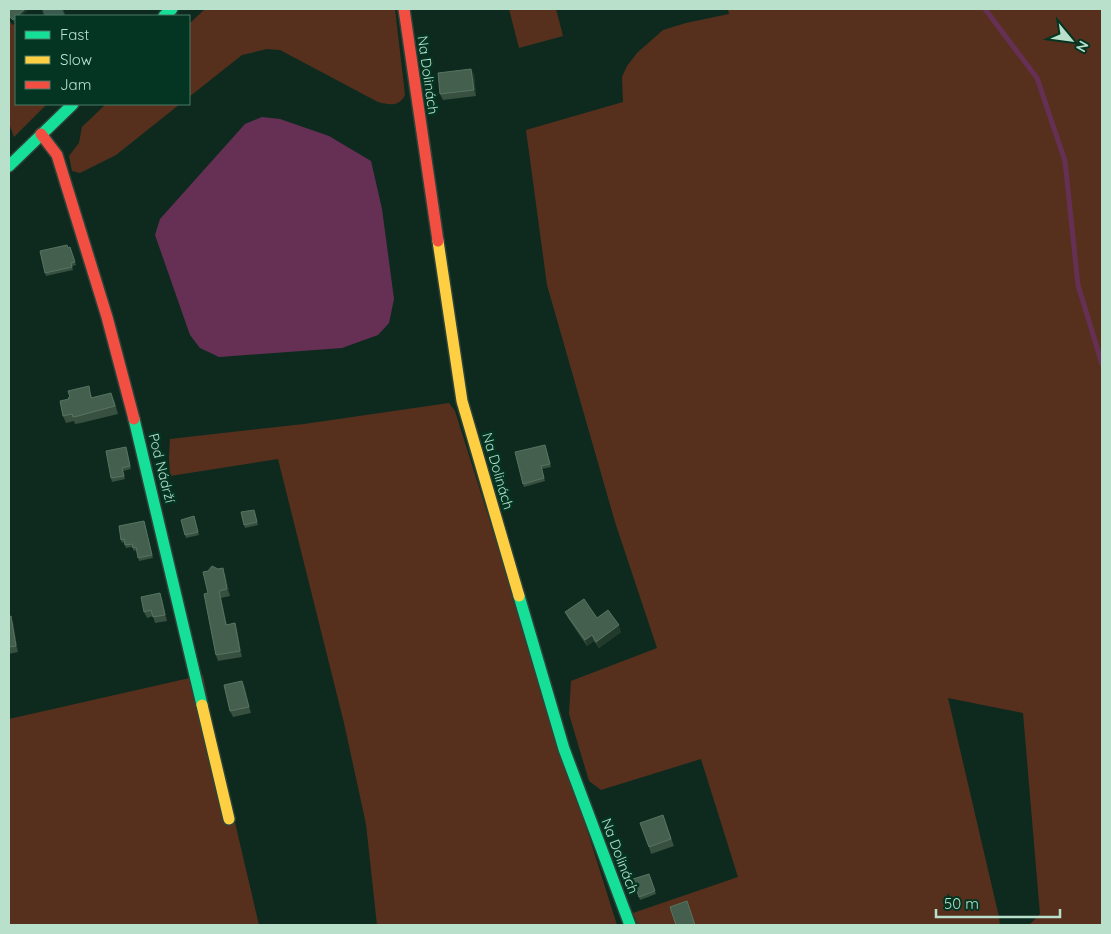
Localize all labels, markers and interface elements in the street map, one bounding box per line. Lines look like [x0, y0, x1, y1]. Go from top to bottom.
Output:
legend [15, 15, 190, 105]
north arrow [1046, 15, 1096, 65]
text: Fast [60, 25, 89, 44]
street label: Na Dolinách [414, 35, 442, 115]
text: N [1072, 37, 1093, 55]
text: Slow [60, 50, 92, 69]
text: Jam [60, 75, 91, 94]
street label: Na Dolinách [478, 430, 518, 512]
street label: Pod Nádrží [145, 431, 179, 505]
street label: Na Dolinách [597, 816, 643, 896]
scale bar [936, 886, 1060, 918]
text: 50 m [944, 894, 979, 913]

